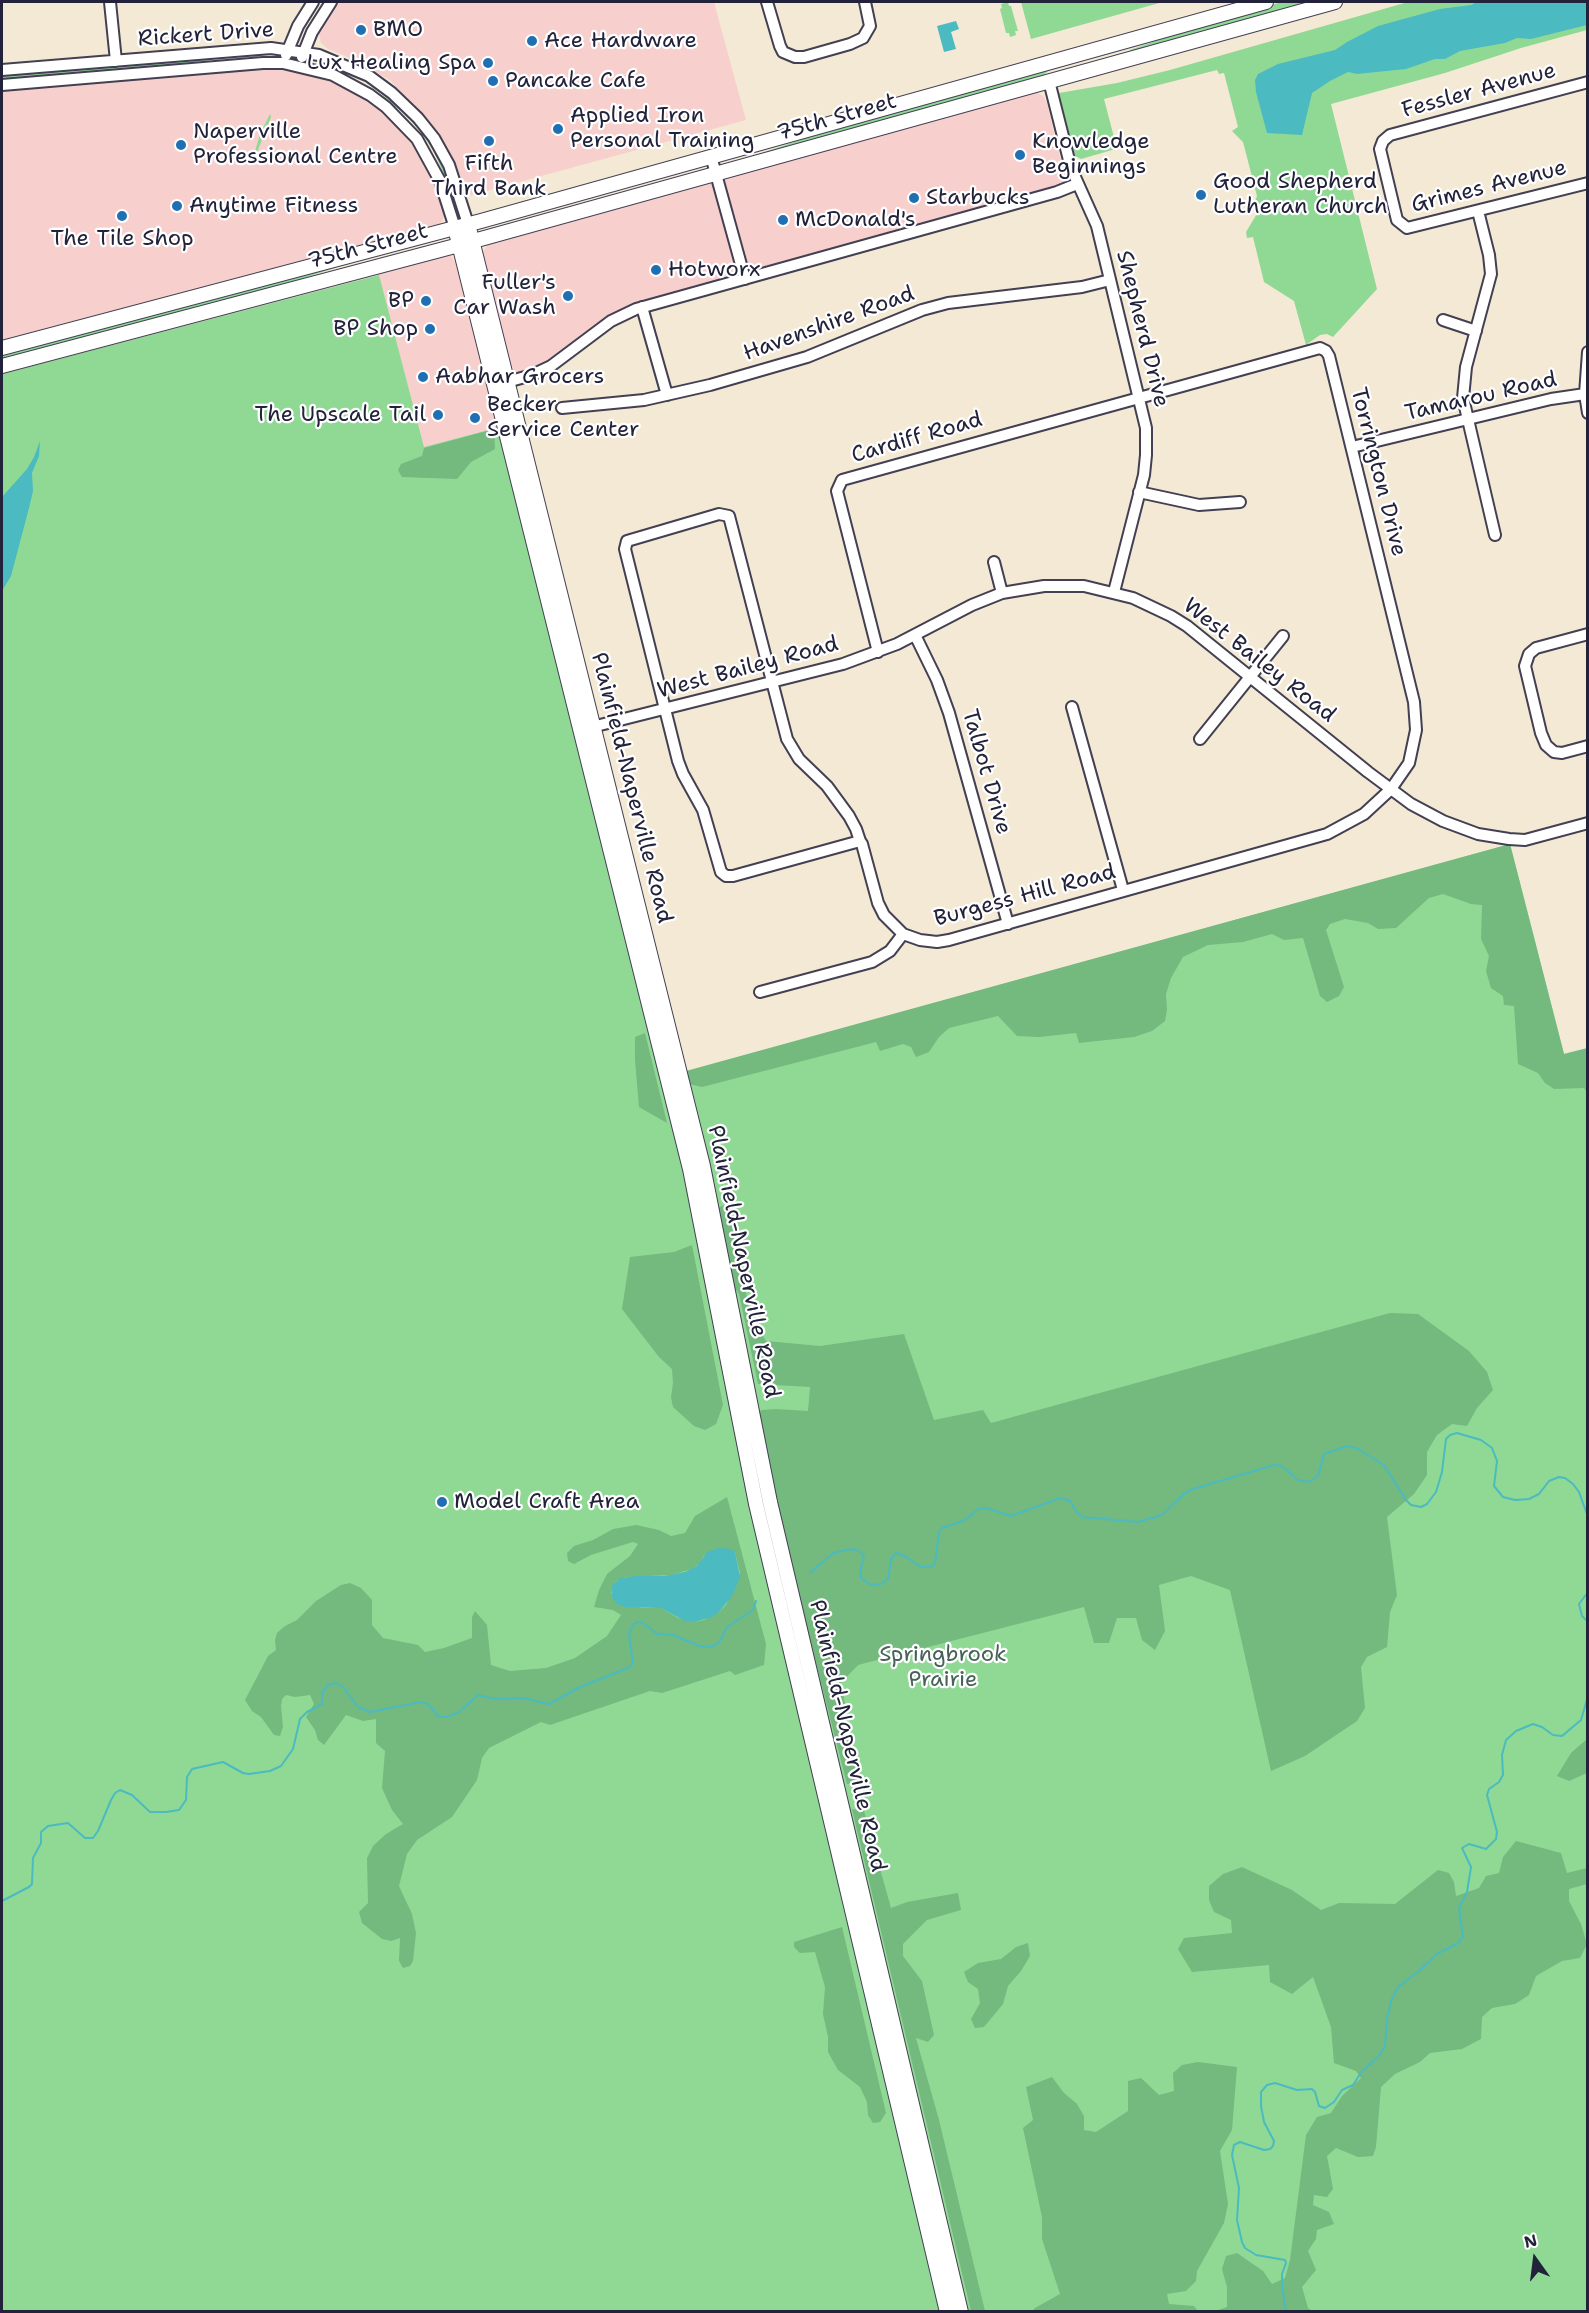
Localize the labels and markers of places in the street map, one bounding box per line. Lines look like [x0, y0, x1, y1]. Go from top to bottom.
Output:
place label: BMO [373, 17, 423, 43]
marker: BMO [354, 23, 368, 37]
place label: Ace Hardware [544, 28, 697, 54]
marker: Ace Hardware [525, 34, 539, 48]
place label: Lux Healing Spa [307, 50, 476, 76]
marker: Lux Healing Spa [481, 56, 495, 70]
place label: Pancake Cafe [505, 68, 646, 94]
marker: Pancake Cafe [486, 74, 500, 88]
place label: Applied Iron Personal Training [570, 103, 754, 154]
place label: Naperville Professional Centre [193, 119, 398, 170]
marker: Applied Iron Personal Training [551, 122, 565, 136]
place label: Knowledge Beginnings [1032, 129, 1150, 180]
marker: Fifth Third Bank [482, 134, 496, 148]
marker: Naperville Professional Centre [174, 138, 188, 152]
marker: Knowledge Beginnings [1013, 148, 1027, 162]
place label: Fifth Third Bank [431, 151, 547, 202]
place label: Good Shepherd Lutheran Church [1213, 169, 1388, 220]
place label: Starbucks [926, 185, 1030, 211]
marker: Good Shepherd Lutheran Church [1194, 188, 1208, 202]
marker: Starbucks [907, 191, 921, 205]
place label: Anytime Fitness [189, 193, 359, 219]
marker: Anytime Fitness [170, 199, 184, 213]
place label: McDonald's [795, 207, 916, 233]
marker: The Tile Shop [115, 209, 129, 223]
marker: McDonald's [776, 213, 790, 227]
place label: The Tile Shop [50, 226, 194, 252]
place label: Hotworx [668, 257, 760, 283]
marker: Hotworx [649, 263, 663, 277]
place label: Fuller's Car Wash [453, 270, 556, 322]
place label: BP [388, 288, 414, 314]
marker: Fuller's Car Wash [561, 289, 575, 303]
marker: BP [419, 294, 433, 308]
place label: BP Shop [333, 316, 418, 342]
marker: BP Shop [423, 322, 437, 336]
place label: Aabhar Grocers [435, 364, 604, 390]
marker: Aabhar Grocers [416, 370, 430, 384]
place label: Becker Service Center [487, 392, 639, 444]
place label: The Upscale Tail [254, 402, 426, 428]
marker: The Upscale Tail [431, 408, 445, 422]
marker: Becker Service Center [468, 411, 482, 425]
place label: Model Craft Area [454, 1489, 639, 1515]
marker: Model Craft Area [435, 1495, 449, 1509]

